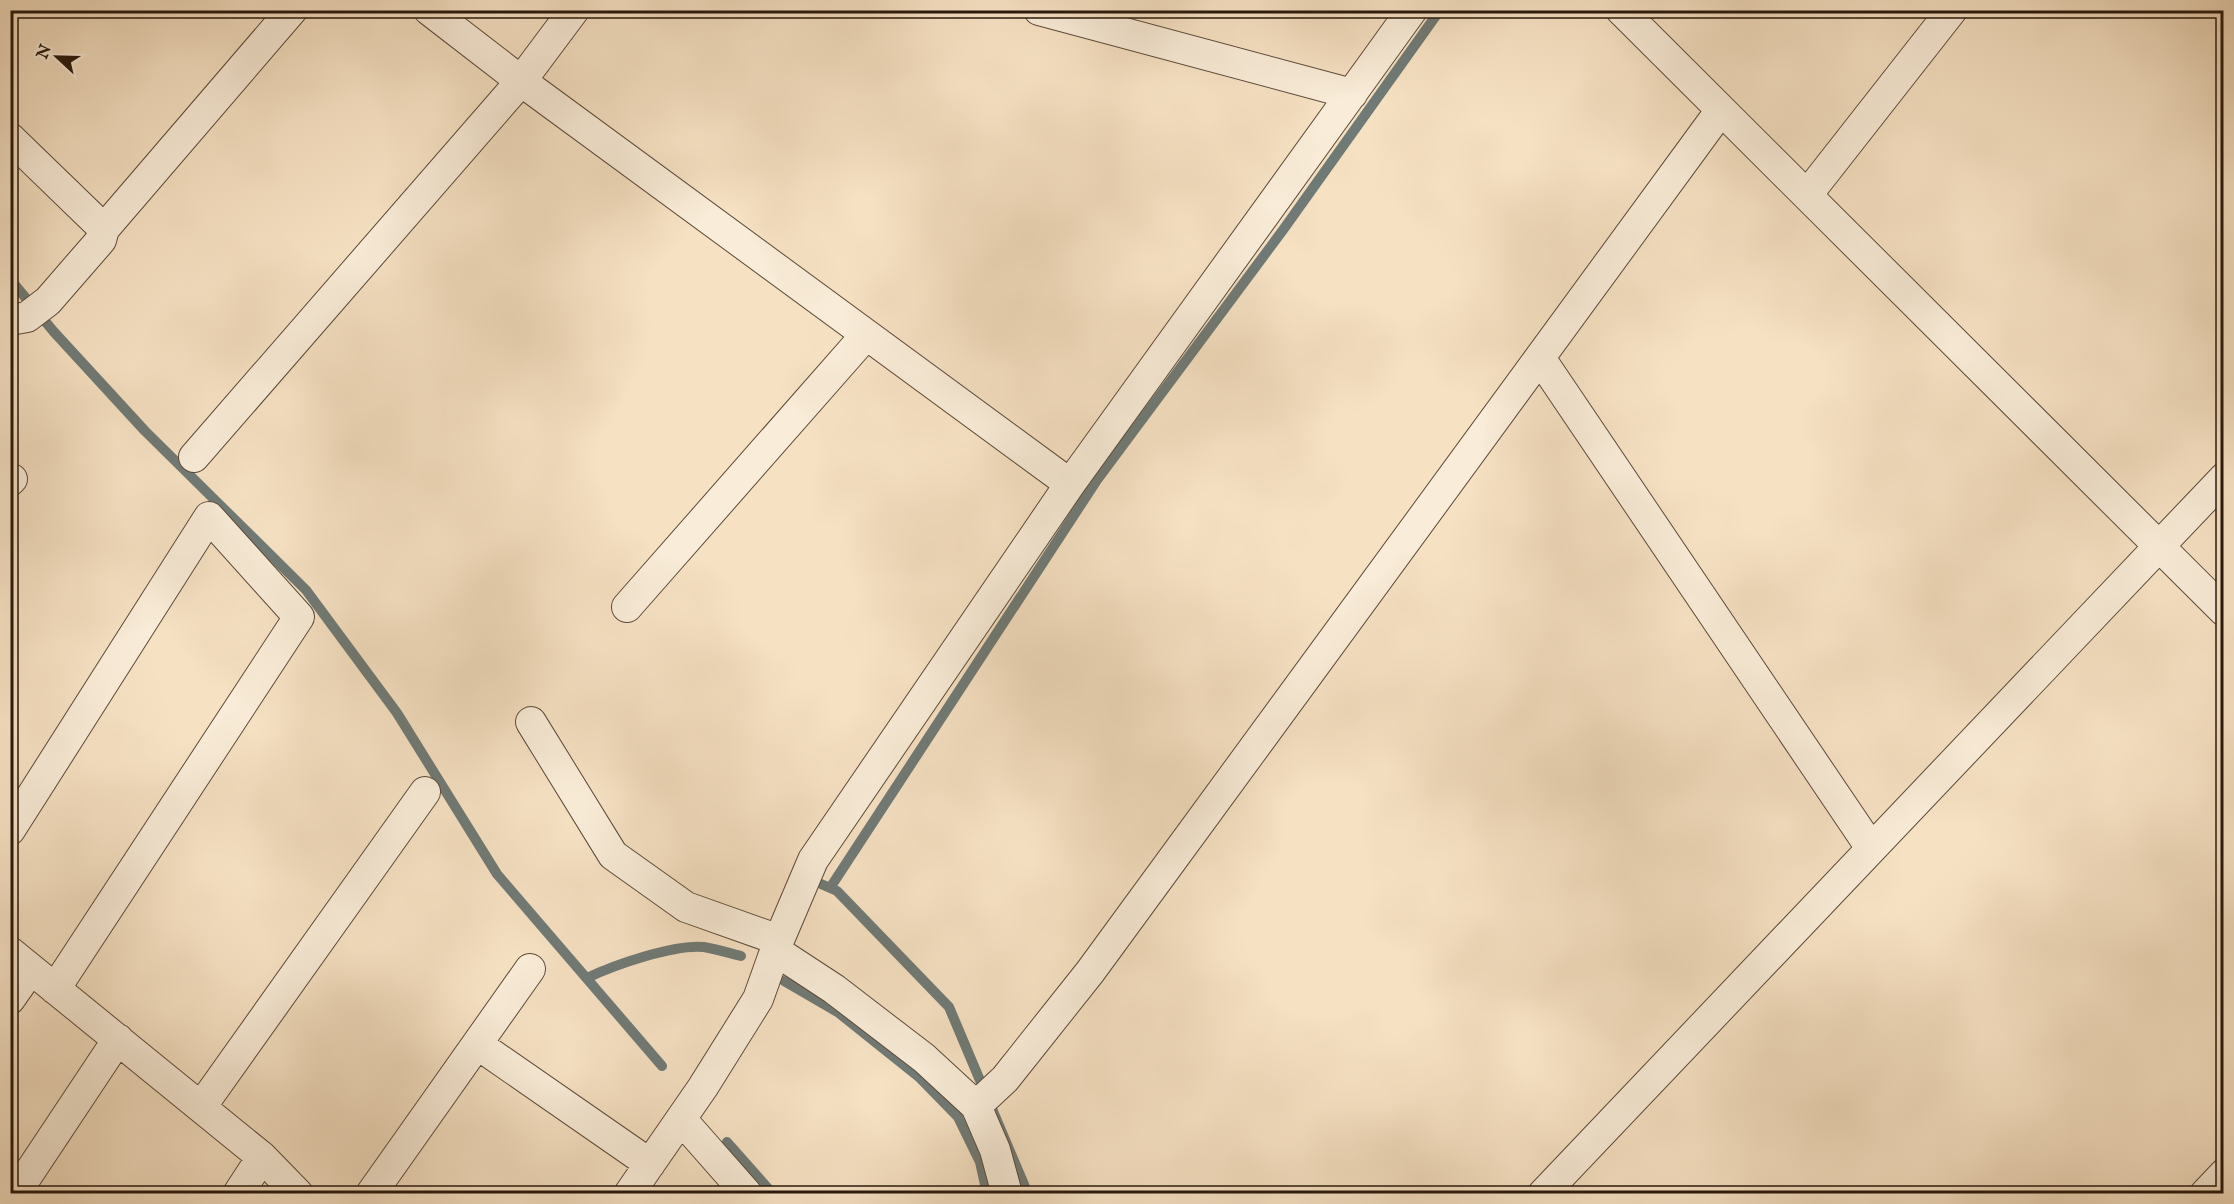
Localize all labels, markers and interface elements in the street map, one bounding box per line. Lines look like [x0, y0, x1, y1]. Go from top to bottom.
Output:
north arrow [27, 27, 87, 87]
text: N [33, 42, 57, 63]

